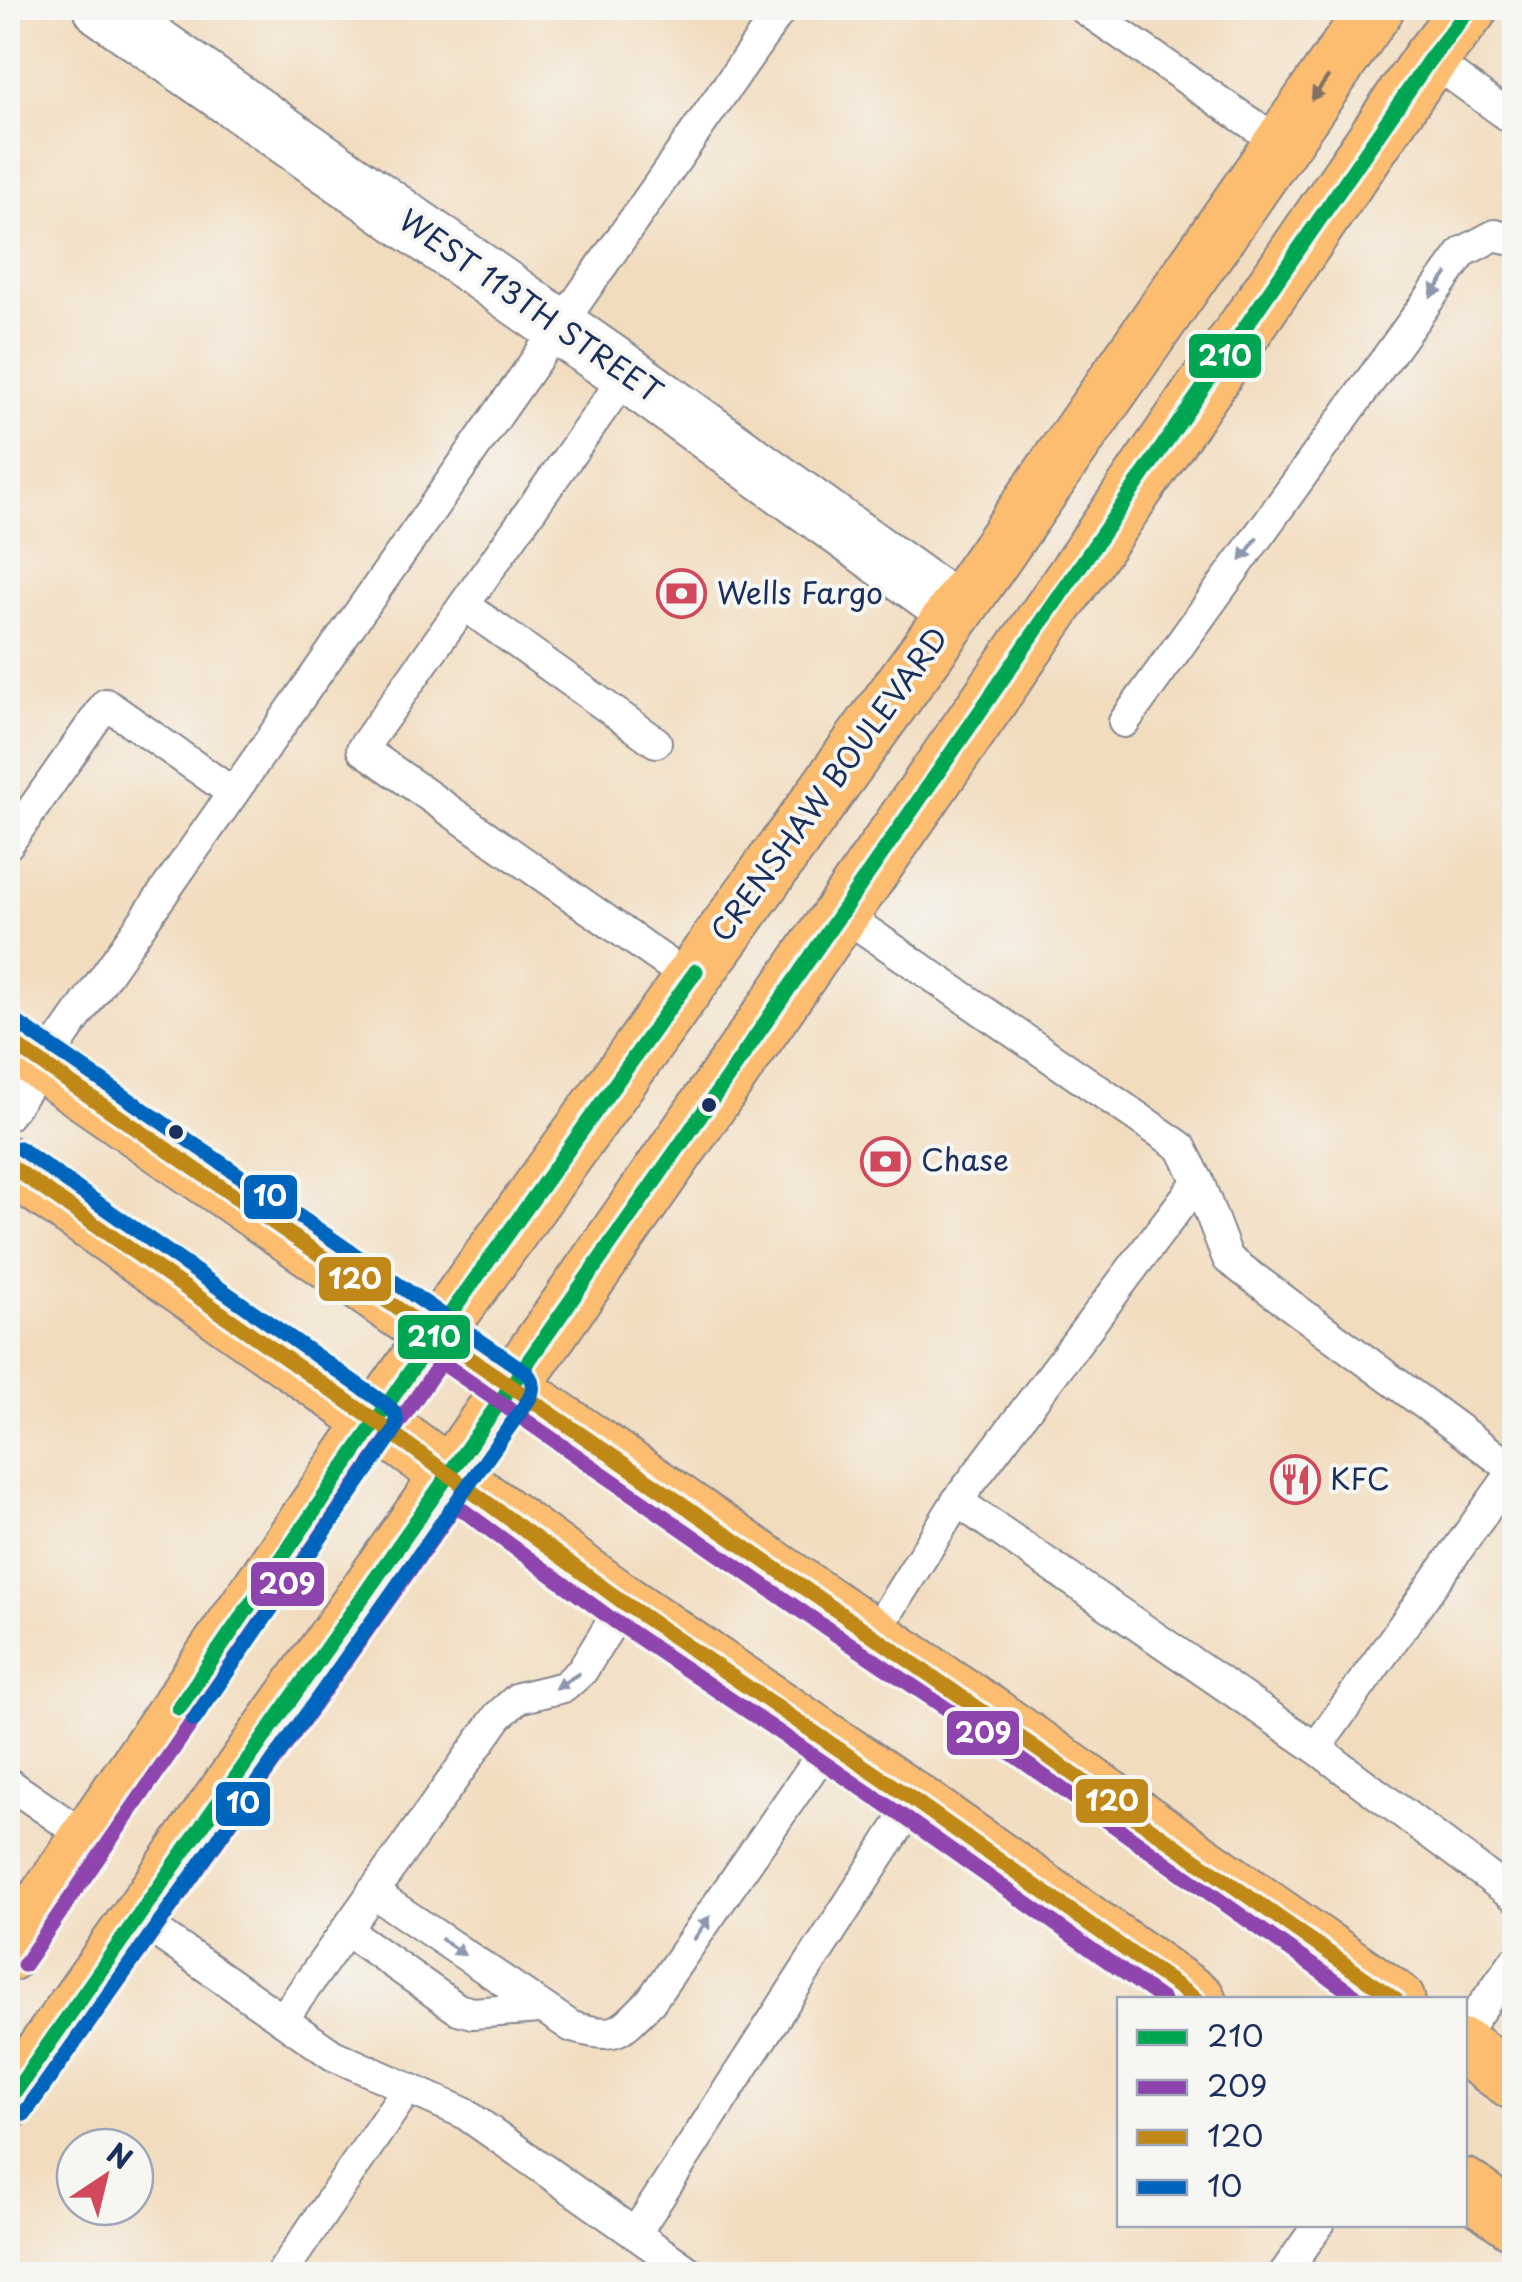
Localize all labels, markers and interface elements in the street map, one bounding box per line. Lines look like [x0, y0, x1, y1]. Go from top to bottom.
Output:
one-way arrow [1311, 74, 1330, 101]
street label: WEST 113TH STREET [391, 197, 673, 413]
one-way arrow [1430, 272, 1449, 298]
line badge: 210 [1187, 332, 1263, 380]
text: 210 [1198, 333, 1252, 376]
one-way arrow [1240, 535, 1259, 562]
bank icon: Wells Fargo [656, 568, 708, 620]
place label: Wells Fargo [717, 569, 883, 614]
street label: CRENSHAW BOULEVARD [698, 617, 958, 950]
unlabelled marker [699, 1095, 719, 1115]
unlabelled marker [166, 1122, 186, 1142]
bank icon: Chase [860, 1135, 912, 1187]
place label: Chase [921, 1136, 1009, 1181]
line badge: 10 [242, 1173, 299, 1221]
text: 10 [253, 1173, 287, 1216]
line badge: 120 [317, 1255, 393, 1303]
text: 120 [328, 1256, 382, 1299]
line badge: 210 [396, 1313, 472, 1361]
text: 210 [407, 1314, 461, 1357]
restaurant icon: KFC [1269, 1454, 1321, 1506]
place label: KFC [1330, 1455, 1390, 1500]
line badge: 209 [249, 1560, 326, 1608]
text: 209 [259, 1561, 315, 1604]
one-way arrow [554, 1671, 581, 1690]
line badge: 209 [945, 1709, 1021, 1757]
text: 209 [955, 1710, 1011, 1753]
line badge: 120 [1074, 1777, 1150, 1825]
text: 120 [1085, 1778, 1139, 1821]
line badge: 10 [214, 1780, 272, 1828]
text: 10 [226, 1780, 260, 1823]
one-way arrow [692, 1915, 711, 1941]
one-way arrow [439, 1937, 466, 1956]
legend [1117, 1997, 1467, 2227]
text: 210 [1207, 2012, 1264, 2057]
text: 209 [1207, 2062, 1267, 2107]
text: 120 [1207, 2112, 1263, 2157]
north arrow [55, 2127, 155, 2227]
text: N [99, 2131, 142, 2179]
text: 10 [1207, 2162, 1242, 2207]

